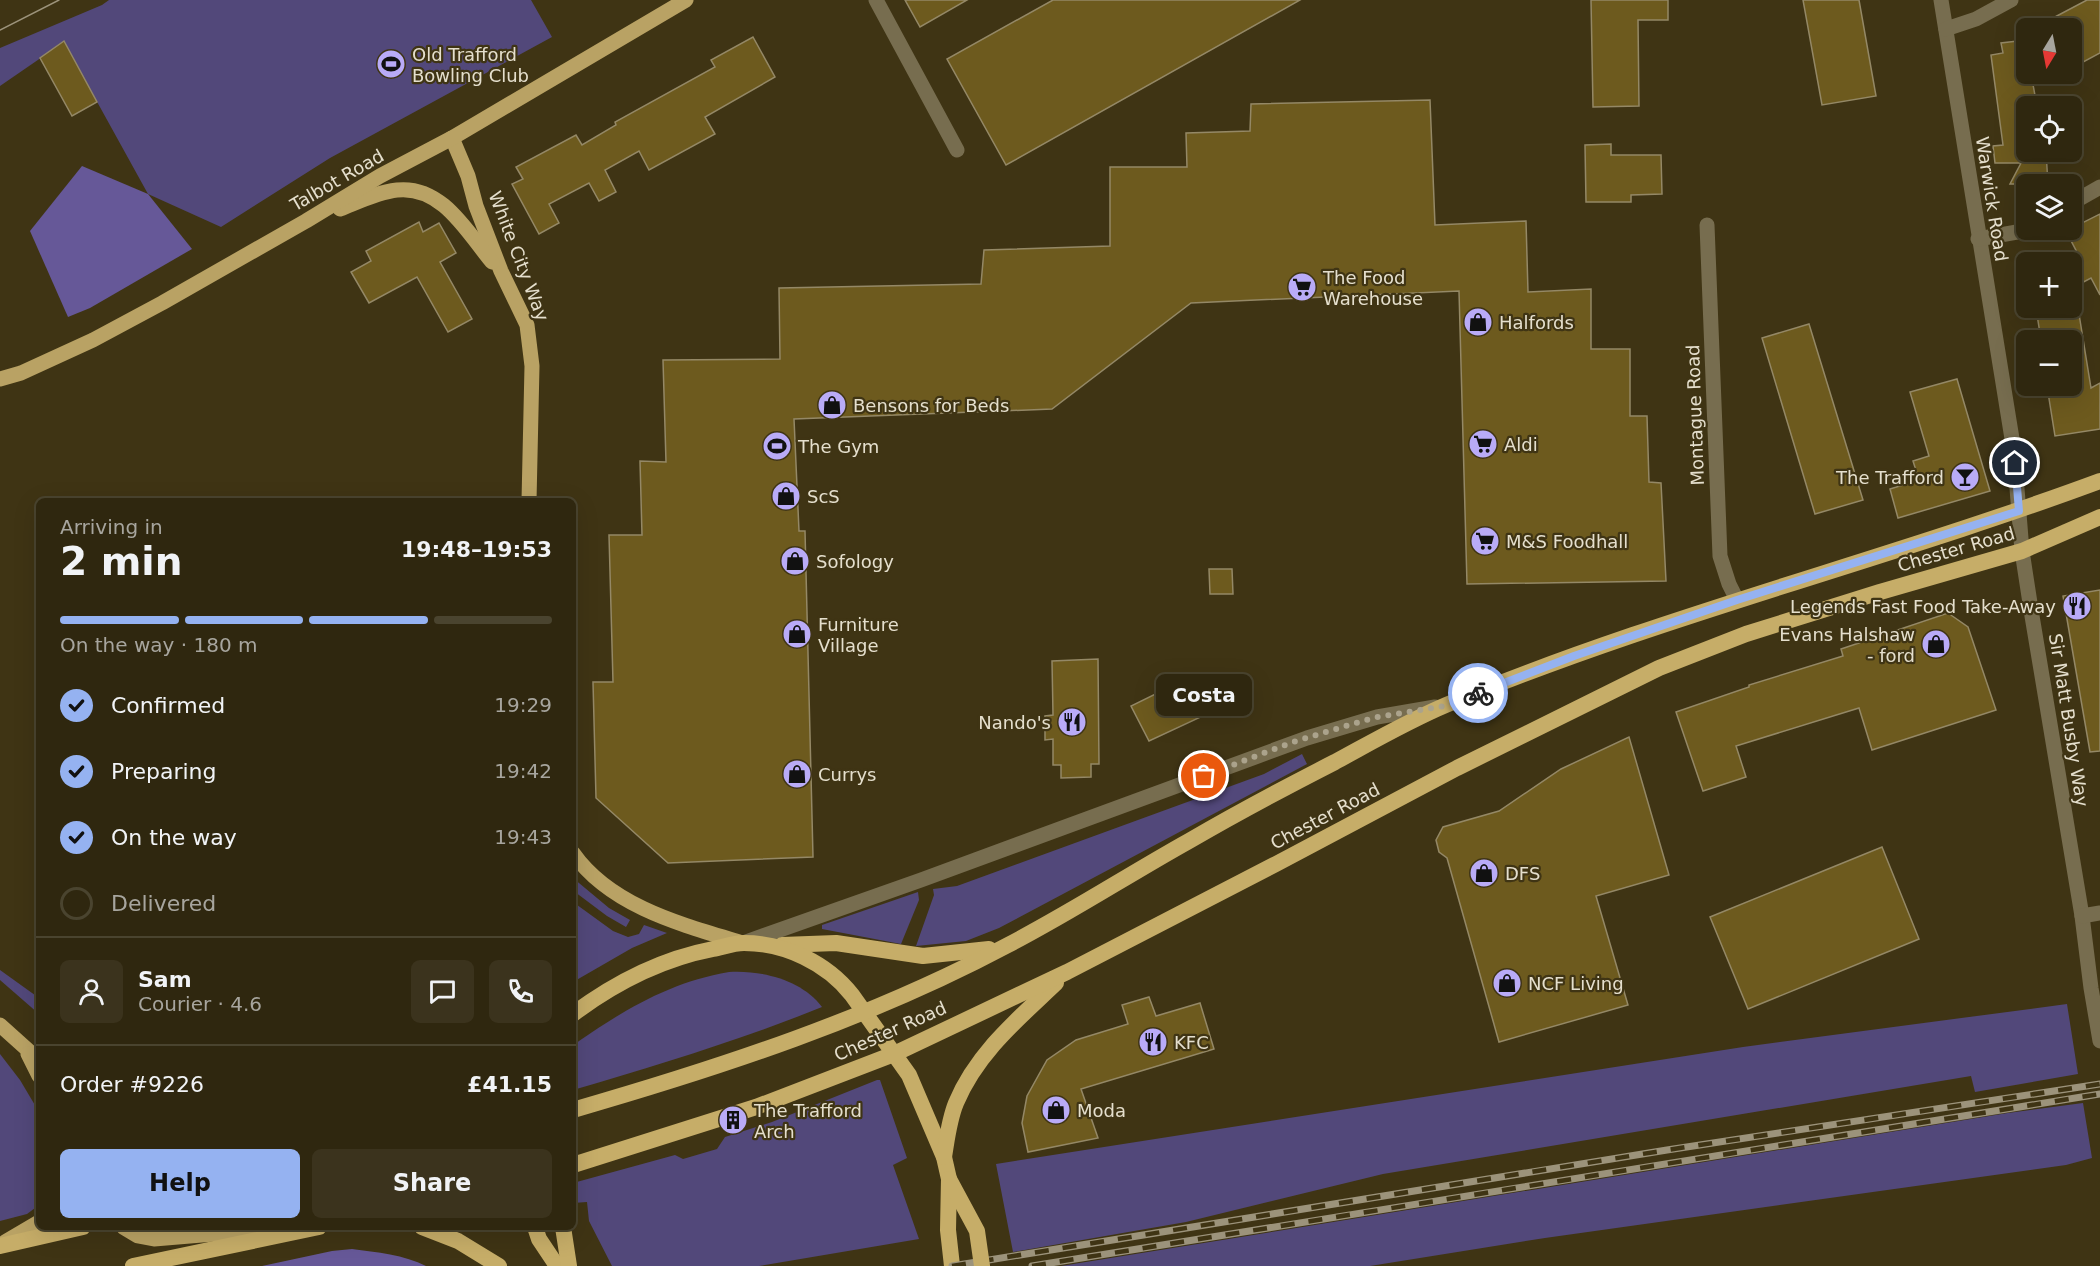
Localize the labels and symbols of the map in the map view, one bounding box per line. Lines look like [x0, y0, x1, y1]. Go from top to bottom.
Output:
north arrow [2016, 18, 2082, 84]
place label: Old Trafford Bowling Club [412, 44, 529, 86]
sports icon: Old Trafford Bowling Club [375, 48, 407, 80]
street label: Warwick Road [1972, 135, 2012, 263]
street label: Talbot Road [286, 145, 387, 216]
street label: White City Way [485, 188, 554, 324]
place label: The Food Warehouse [1322, 267, 1423, 309]
supermarket icon: The Food Warehouse [1286, 271, 1318, 303]
shop icon: Halfords [1462, 306, 1494, 338]
place label: Halfords [1499, 312, 1574, 333]
street label: Montague Road [1682, 344, 1708, 486]
shop icon: Bensons for Beds [816, 389, 848, 421]
place label: Bensons for Beds [853, 395, 1009, 416]
supermarket icon: Aldi [1467, 428, 1499, 460]
sports icon: The Gym [761, 430, 793, 462]
place label: Aldi [1504, 434, 1538, 455]
place label: The Gym [797, 436, 879, 457]
pin [1989, 437, 2040, 488]
bar icon: The Trafford [1949, 461, 1981, 493]
place label: The Trafford [1835, 467, 1944, 488]
shop icon: ScS [770, 480, 802, 512]
place label: ScS [807, 486, 840, 507]
street label: Chester Road [1895, 522, 2017, 576]
supermarket icon: M&S Foodhall [1469, 525, 1501, 557]
place label: M&S Foodhall [1506, 531, 1628, 552]
shop icon: Sofology [779, 545, 811, 577]
place label: Sofology [816, 551, 894, 572]
restaurant icon: Legends Fast Food Take-Away [2061, 590, 2093, 622]
place label: Legends Fast Food Take-Away [1790, 596, 2056, 617]
place label: Furniture Village [818, 614, 899, 656]
shop icon: Furniture Village [781, 618, 813, 650]
place label: Evans Halshaw - ford [1779, 624, 1915, 666]
shop icon: Evans Halshaw - ford [1920, 628, 1952, 660]
street label: Sir Matt Busby Way [2045, 632, 2093, 809]
courier [1448, 663, 1508, 723]
callout: Costa [1156, 674, 1252, 716]
restaurant icon: Nando's [1056, 706, 1088, 738]
place label: Nando's [978, 712, 1051, 733]
pin [1178, 750, 1229, 801]
shop icon: Currys [781, 758, 813, 790]
place label: Currys [818, 764, 877, 785]
street label: Chester Road [1267, 778, 1383, 854]
shop icon: DFS [1468, 857, 1500, 889]
place label: DFS [1505, 863, 1540, 884]
shop icon: NCF Living [1491, 967, 1523, 999]
place label: NCF Living [1528, 973, 1624, 994]
street label: Chester Road [831, 997, 949, 1065]
restaurant icon: KFC [1137, 1026, 1169, 1058]
place label: KFC [1174, 1032, 1209, 1053]
shop icon: Moda [1040, 1094, 1072, 1126]
place label: The Trafford Arch [753, 1100, 862, 1142]
place label: Moda [1077, 1100, 1126, 1121]
building icon: The Trafford Arch [717, 1104, 749, 1136]

